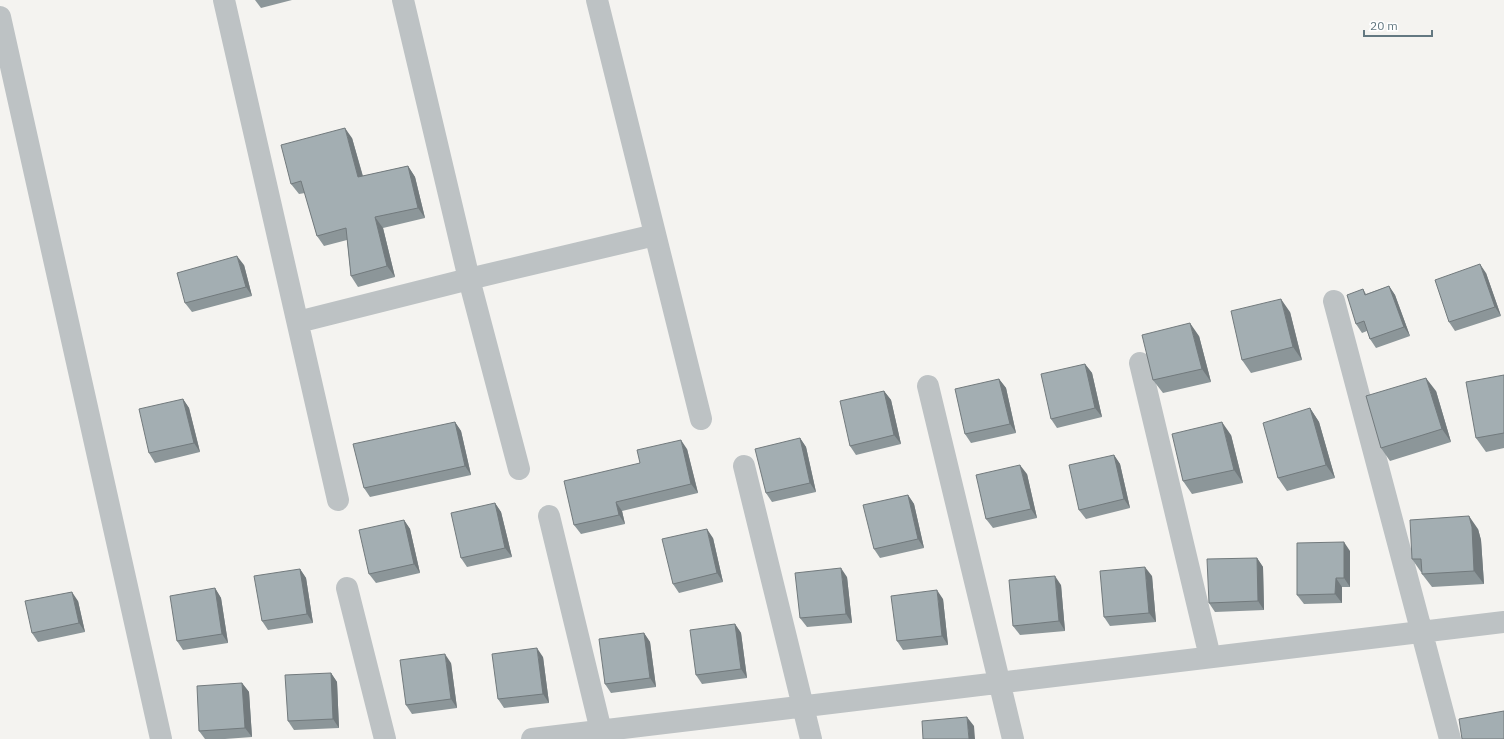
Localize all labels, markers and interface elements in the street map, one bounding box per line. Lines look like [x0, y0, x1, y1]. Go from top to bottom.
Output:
scale bar [1364, 12, 1432, 38]
text: 20 m [1370, 18, 1398, 33]

